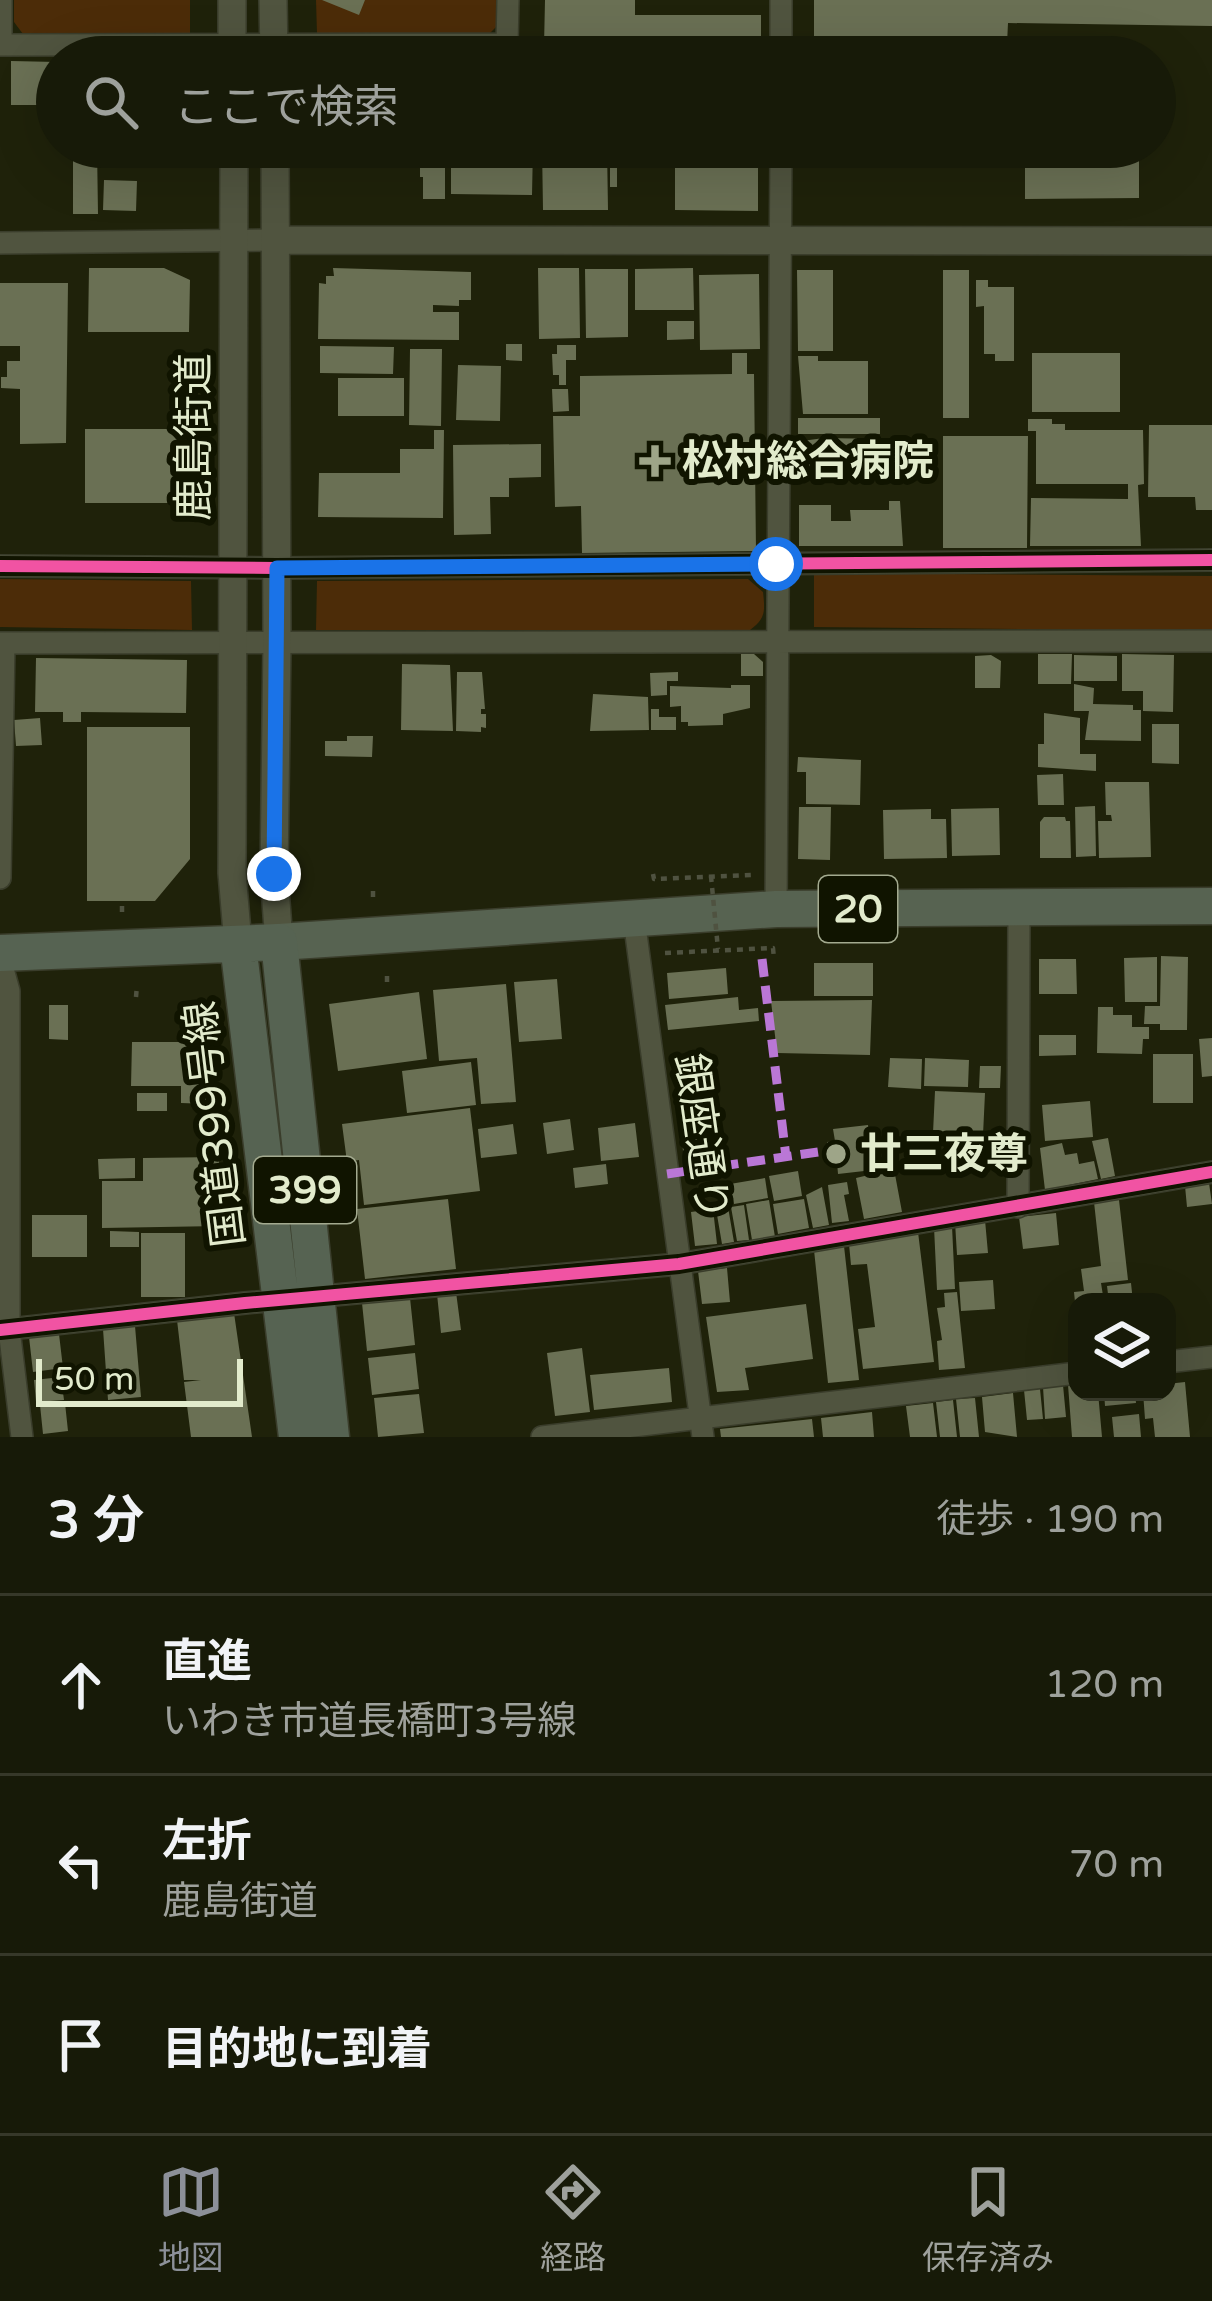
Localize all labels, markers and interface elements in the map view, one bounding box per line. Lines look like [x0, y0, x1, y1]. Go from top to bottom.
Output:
search box [36, 36, 1176, 168]
icon: search [78, 69, 144, 135]
text: ここで検索 [174, 81, 399, 135]
street label: 鹿島街道 [169, 353, 220, 521]
place label: 松村総合病院 [682, 436, 934, 487]
marker: 松村総合病院 [639, 445, 671, 477]
route start [749, 537, 803, 591]
route end [247, 847, 301, 901]
road number: 20 [819, 876, 897, 942]
street label: 国道399号線 [175, 998, 255, 1250]
street label: 銀座通り [664, 1050, 738, 1224]
place label: 廿三夜尊 [860, 1129, 1028, 1180]
marker: 廿三夜尊 [823, 1141, 849, 1167]
road number: 399 [254, 1157, 356, 1223]
map controls [1068, 1293, 1176, 1401]
button: layers [1068, 1293, 1176, 1401]
scale bar [36, 1353, 243, 1406]
text: 50 m [54, 1360, 134, 1399]
text: 3 分 [48, 1490, 144, 1552]
text: 徒歩 · 190 m [936, 1496, 1164, 1543]
text: 直進 [162, 1635, 252, 1689]
icon: ahead [48, 1652, 114, 1718]
text: 120 m [1045, 1661, 1164, 1708]
text: いわき市道長橋町3号線 [162, 1698, 577, 1745]
text: 左折 [162, 1815, 252, 1869]
icon: left [48, 1832, 114, 1898]
text: 70 m [1069, 1841, 1164, 1888]
text: 鹿島街道 [162, 1878, 318, 1925]
icon: arrive [48, 2012, 114, 2078]
text: 目的地に到着 [162, 2023, 432, 2077]
tab: 地図 [158, 2159, 224, 2279]
tab: 経路 [540, 2159, 606, 2279]
tab: 保存済み [922, 2159, 1054, 2279]

